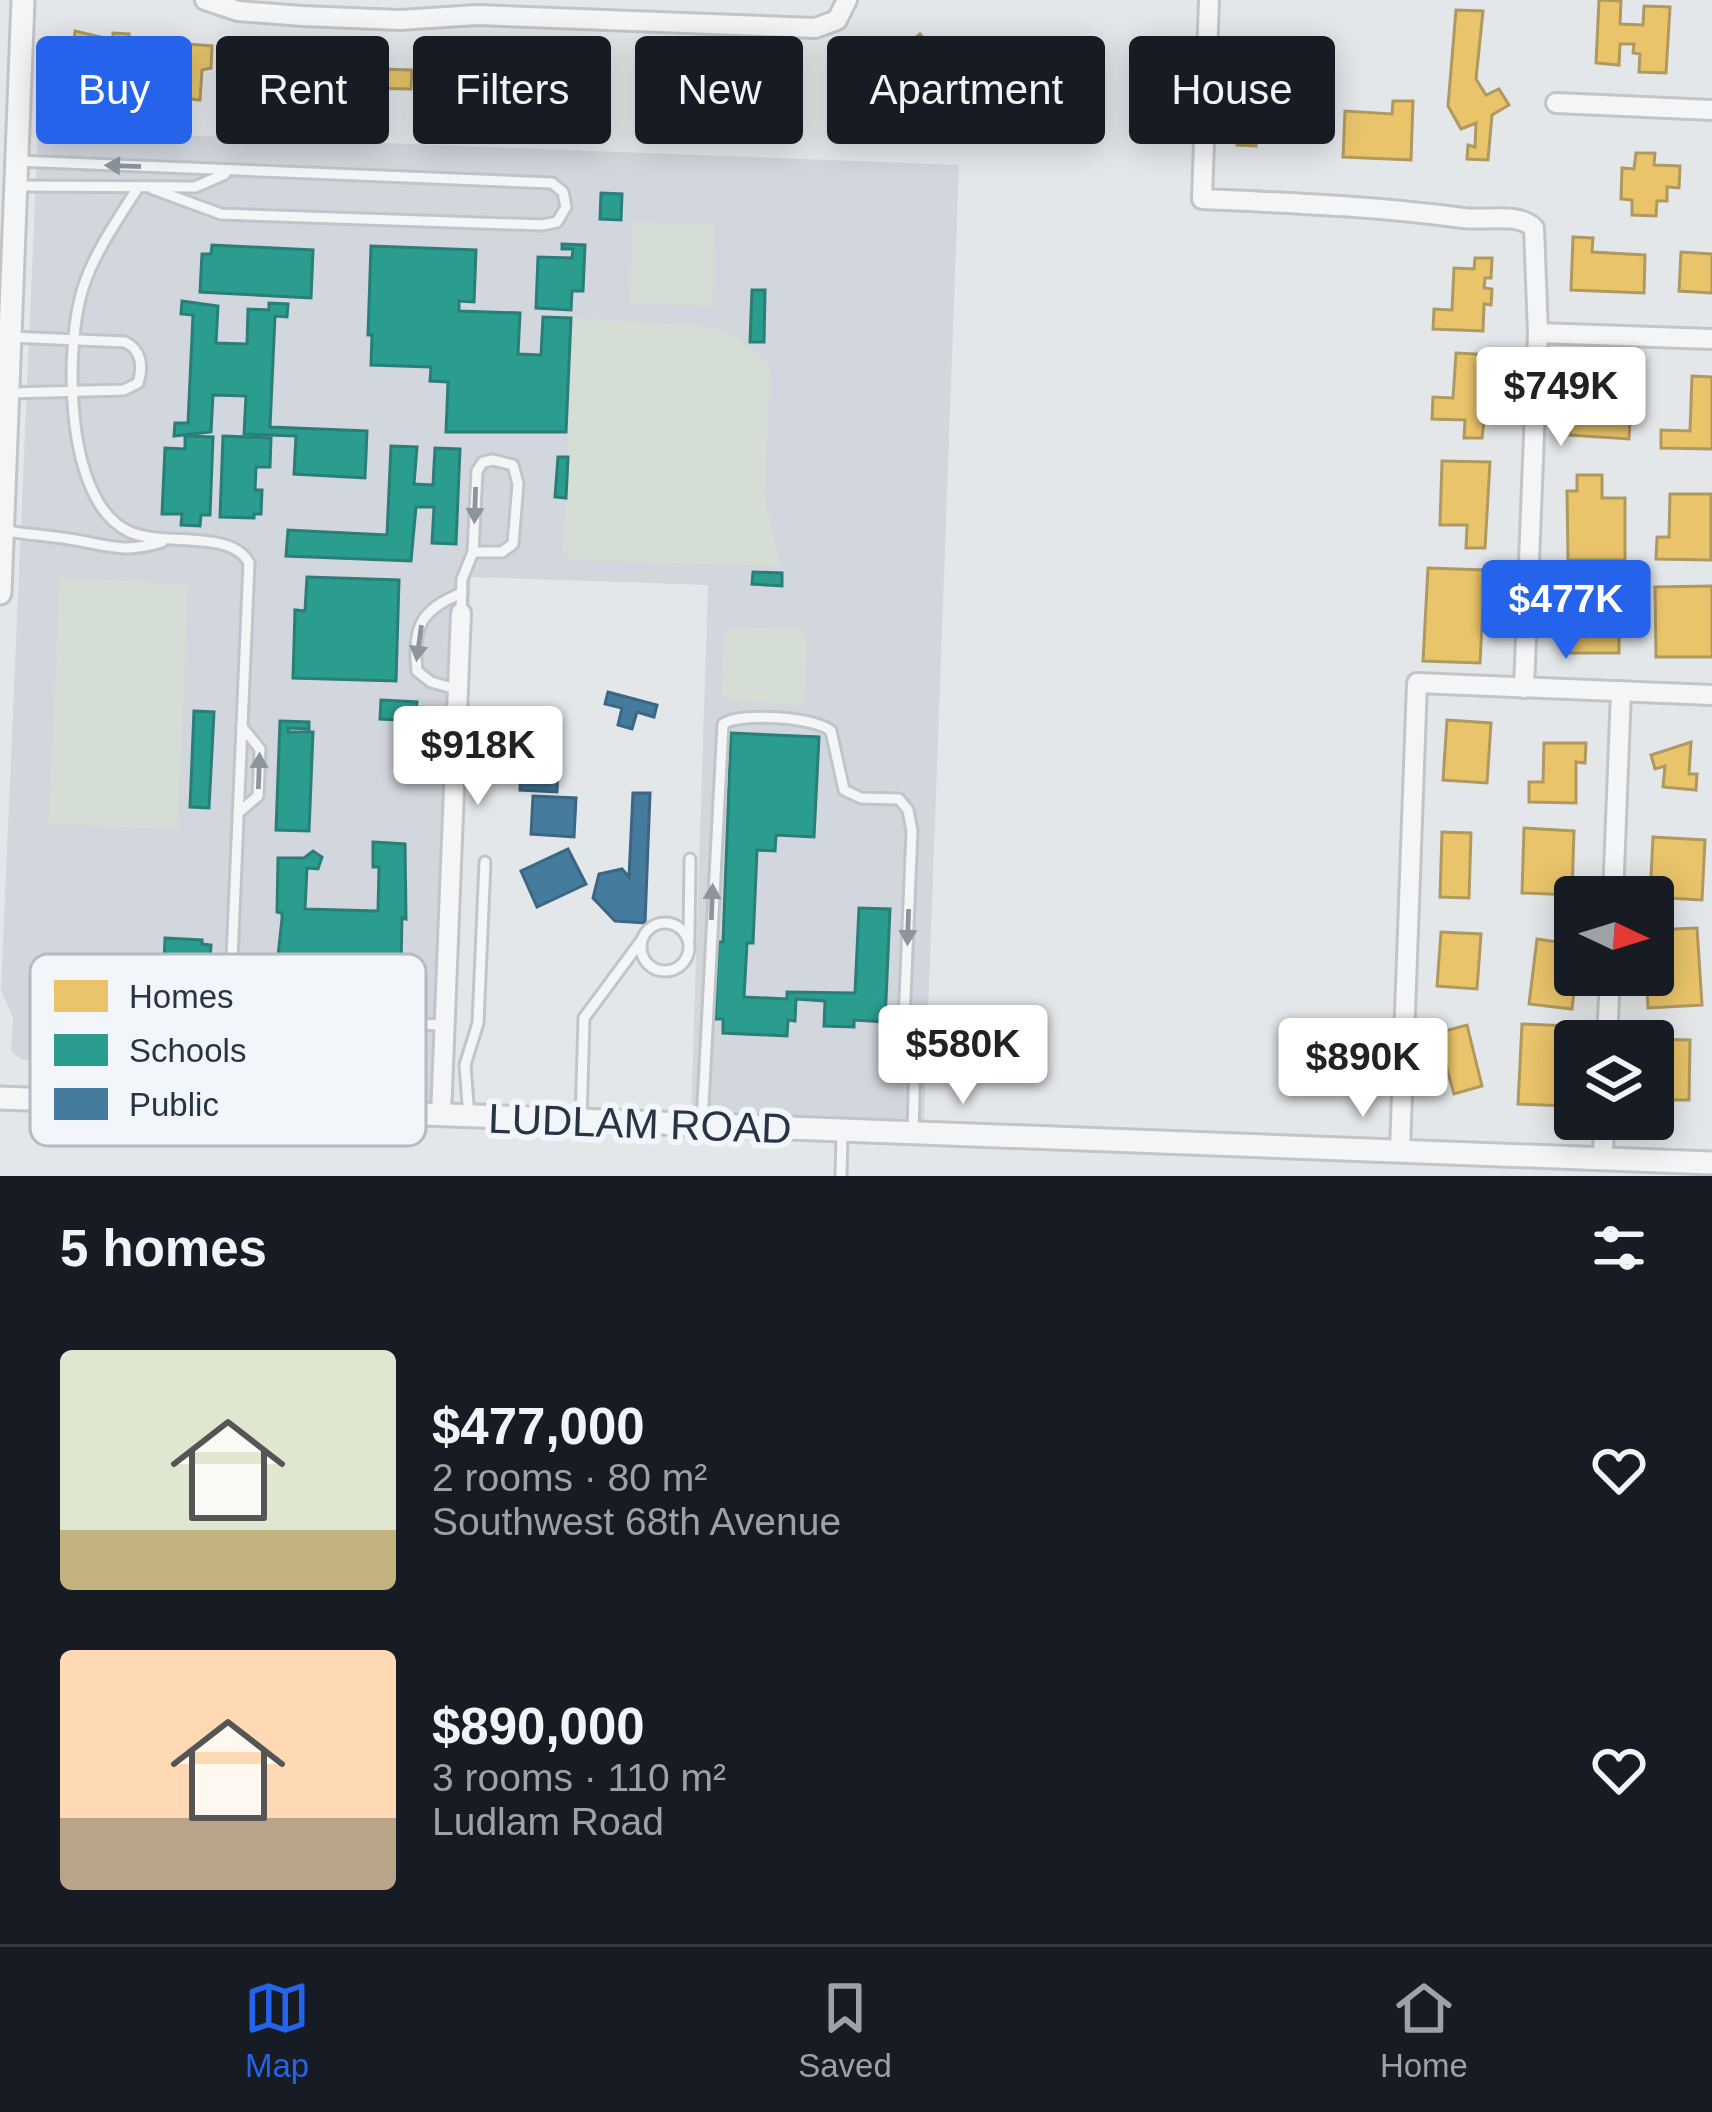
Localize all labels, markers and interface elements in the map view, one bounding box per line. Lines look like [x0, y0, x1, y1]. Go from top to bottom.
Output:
chip: Buy [36, 36, 192, 144]
chip: Rent [216, 36, 389, 144]
chip: Filters [413, 36, 611, 144]
chip: New [635, 36, 803, 144]
chip: Apartment [827, 36, 1105, 144]
chip: House [1129, 36, 1335, 144]
one-way arrow [103, 156, 141, 175]
pin: $749K [1477, 347, 1645, 449]
text: $749K [1504, 364, 1618, 407]
one-way arrow [465, 487, 484, 525]
pin: $477K [1482, 560, 1650, 662]
text: $477K [1509, 577, 1623, 620]
one-way arrow [410, 624, 429, 662]
pin: $918K [394, 706, 562, 808]
text: $918K [421, 723, 535, 766]
one-way arrow [250, 751, 269, 789]
north arrow [1554, 876, 1674, 996]
map controls [1554, 876, 1674, 1140]
one-way arrow [703, 882, 722, 920]
one-way arrow [898, 909, 917, 947]
legend [30, 954, 426, 1146]
text: Homes [129, 978, 234, 1015]
pin: $580K [879, 1005, 1047, 1107]
pin: $890K [1279, 1018, 1447, 1120]
button: layers [1554, 1020, 1674, 1140]
text: $580K [906, 1022, 1020, 1065]
text: Schools [129, 1032, 246, 1069]
text: $890K [1306, 1035, 1420, 1078]
text: Public [129, 1086, 219, 1123]
street label: LUDLAM ROAD [488, 1095, 792, 1152]
icon: filters [1586, 1215, 1652, 1281]
text: 5 homes [60, 1220, 267, 1277]
icon: home [156, 1398, 300, 1542]
text: $477,000 [432, 1398, 645, 1455]
icon: heart [1586, 1437, 1652, 1503]
text: 2 rooms · 80 m² [432, 1456, 707, 1499]
text: Southwest 68th Avenue [432, 1500, 841, 1543]
icon: home [156, 1698, 300, 1842]
text: $890,000 [432, 1698, 645, 1755]
icon: heart [1586, 1737, 1652, 1803]
text: 3 rooms · 110 m² [432, 1756, 726, 1799]
text: Ludlam Road [432, 1800, 664, 1843]
tab: Map [244, 1975, 310, 2085]
tab: Saved [798, 1975, 892, 2085]
tab: Home [1380, 1975, 1468, 2085]

